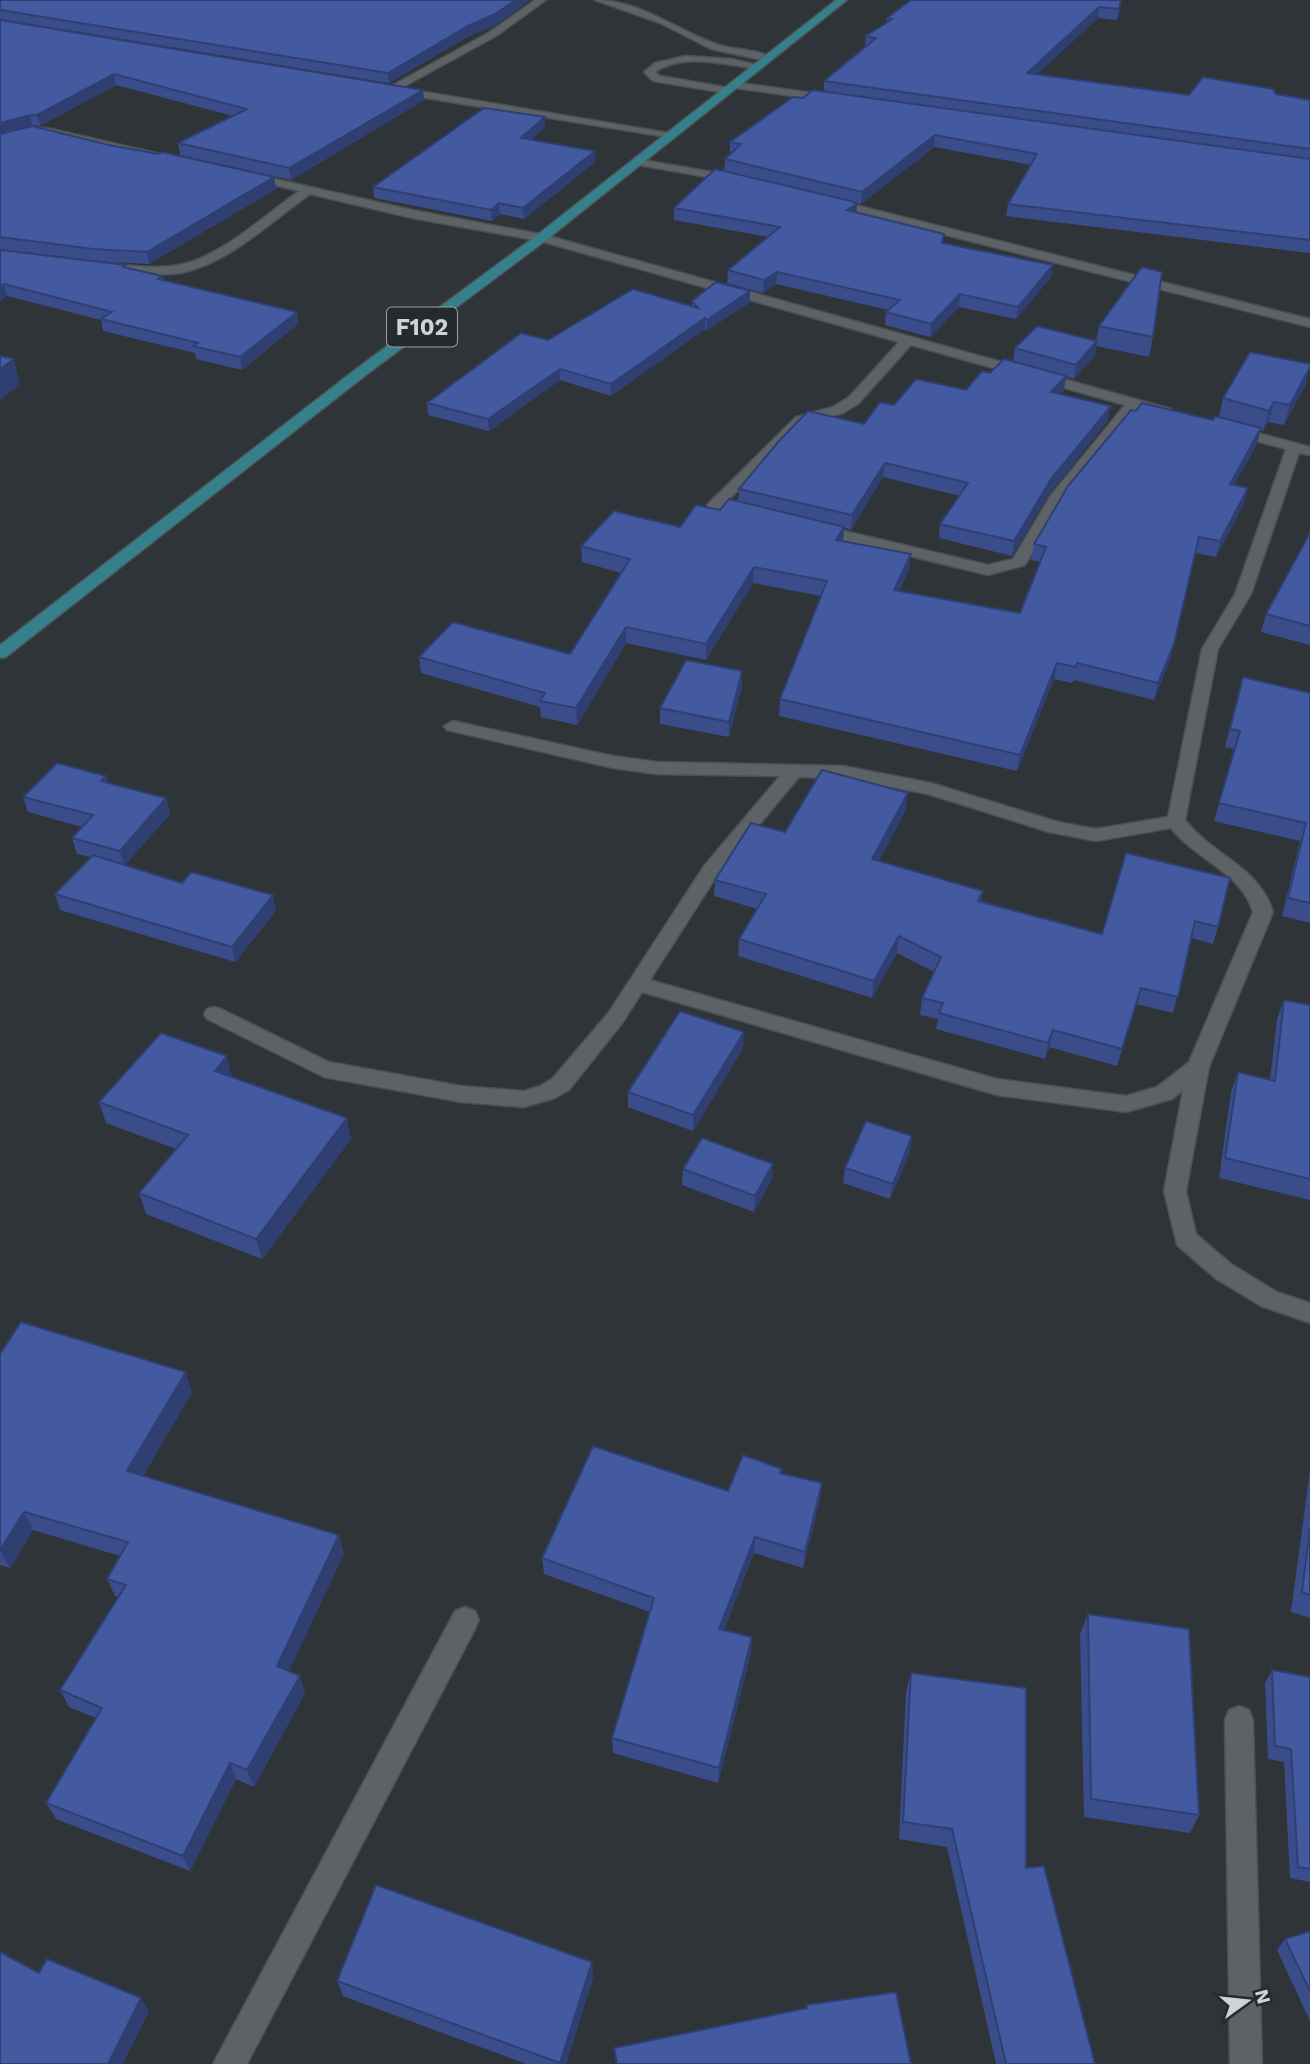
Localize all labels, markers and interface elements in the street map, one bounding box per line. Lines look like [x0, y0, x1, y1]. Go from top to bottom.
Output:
road number: F102 [387, 308, 457, 346]
north arrow [1212, 1966, 1282, 2036]
text: N [1250, 1987, 1276, 2007]

